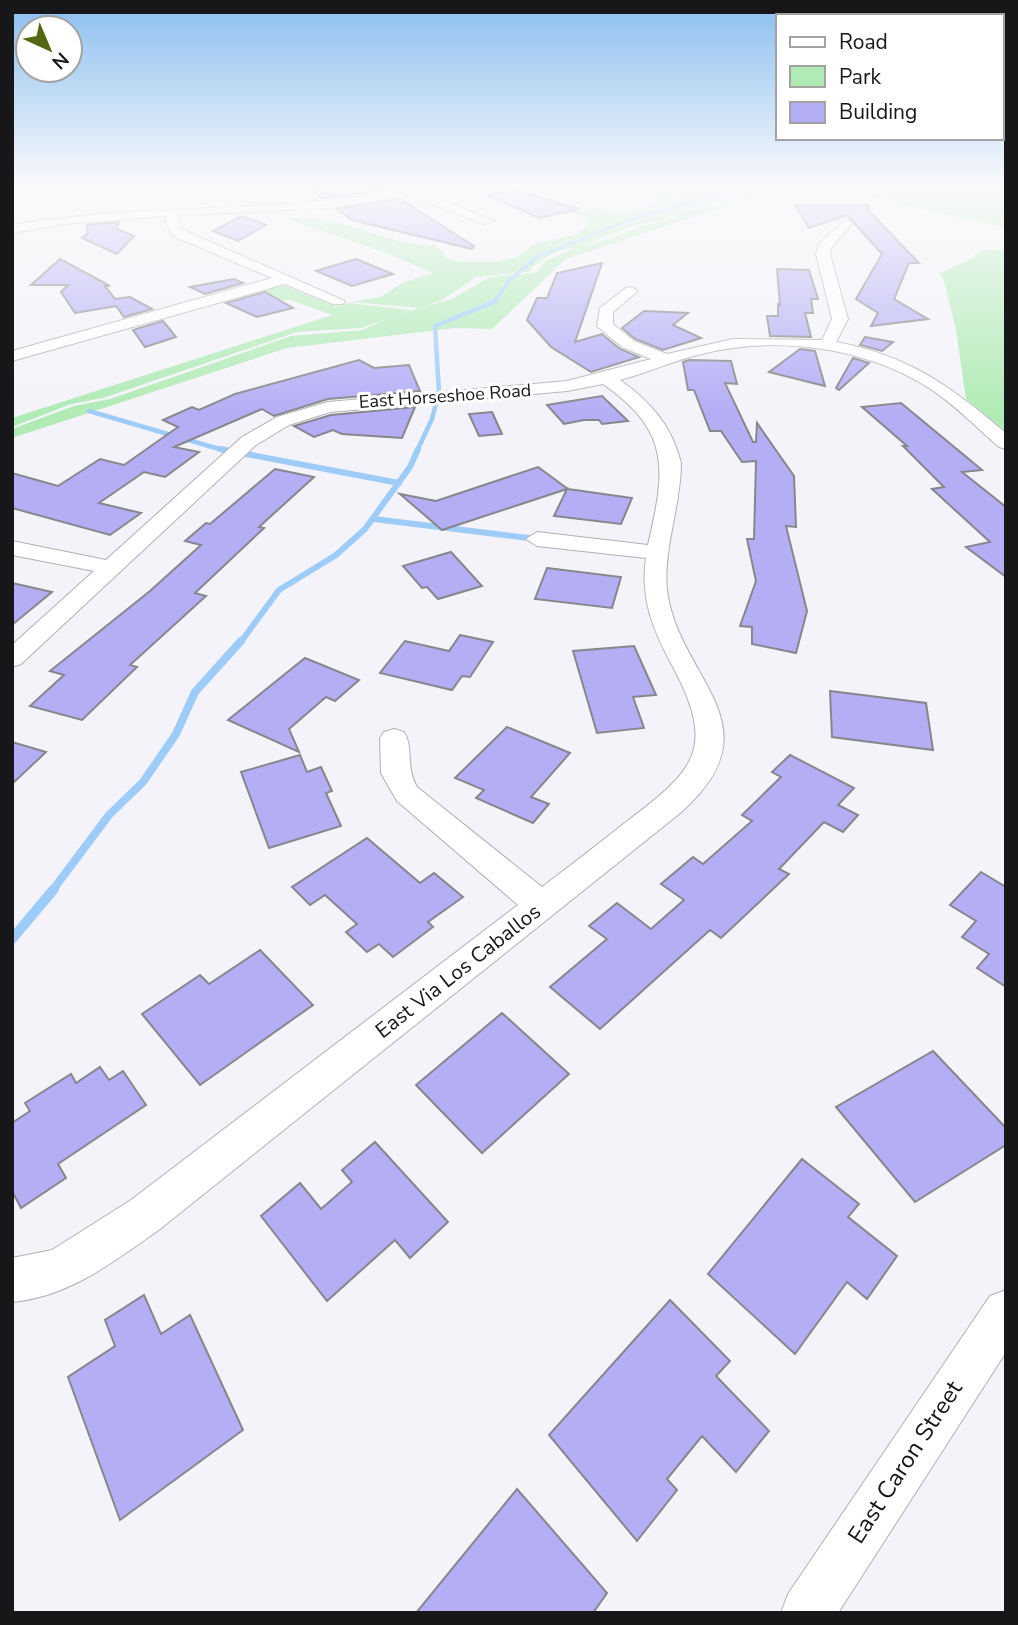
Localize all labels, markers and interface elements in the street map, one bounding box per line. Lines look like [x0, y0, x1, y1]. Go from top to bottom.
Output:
north arrow [14, 14, 84, 84]
legend [776, 14, 1004, 140]
text: Road [839, 28, 888, 56]
text: N [46, 46, 74, 75]
text: Park [839, 63, 881, 91]
text: Building [839, 98, 917, 126]
street label: East Horseshoe Road [358, 378, 532, 414]
street label: East Via Los Caballos [370, 898, 546, 1044]
street label: East Caron Street [840, 1374, 970, 1550]

